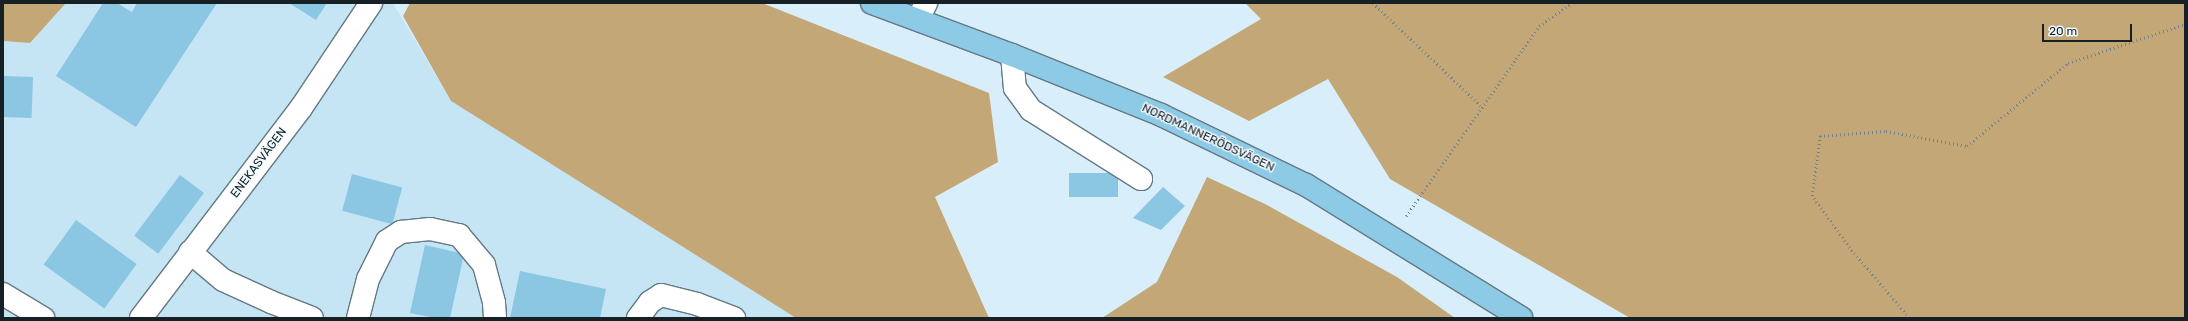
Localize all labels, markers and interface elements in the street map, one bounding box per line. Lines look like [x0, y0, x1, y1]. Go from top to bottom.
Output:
scale bar [2044, 16, 2134, 42]
text: 20 m [2049, 24, 2077, 38]
street label: NORDMANNERÖDSVÄGEN [1139, 101, 1277, 175]
street label: ENEKASVÄGEN [228, 125, 290, 201]

